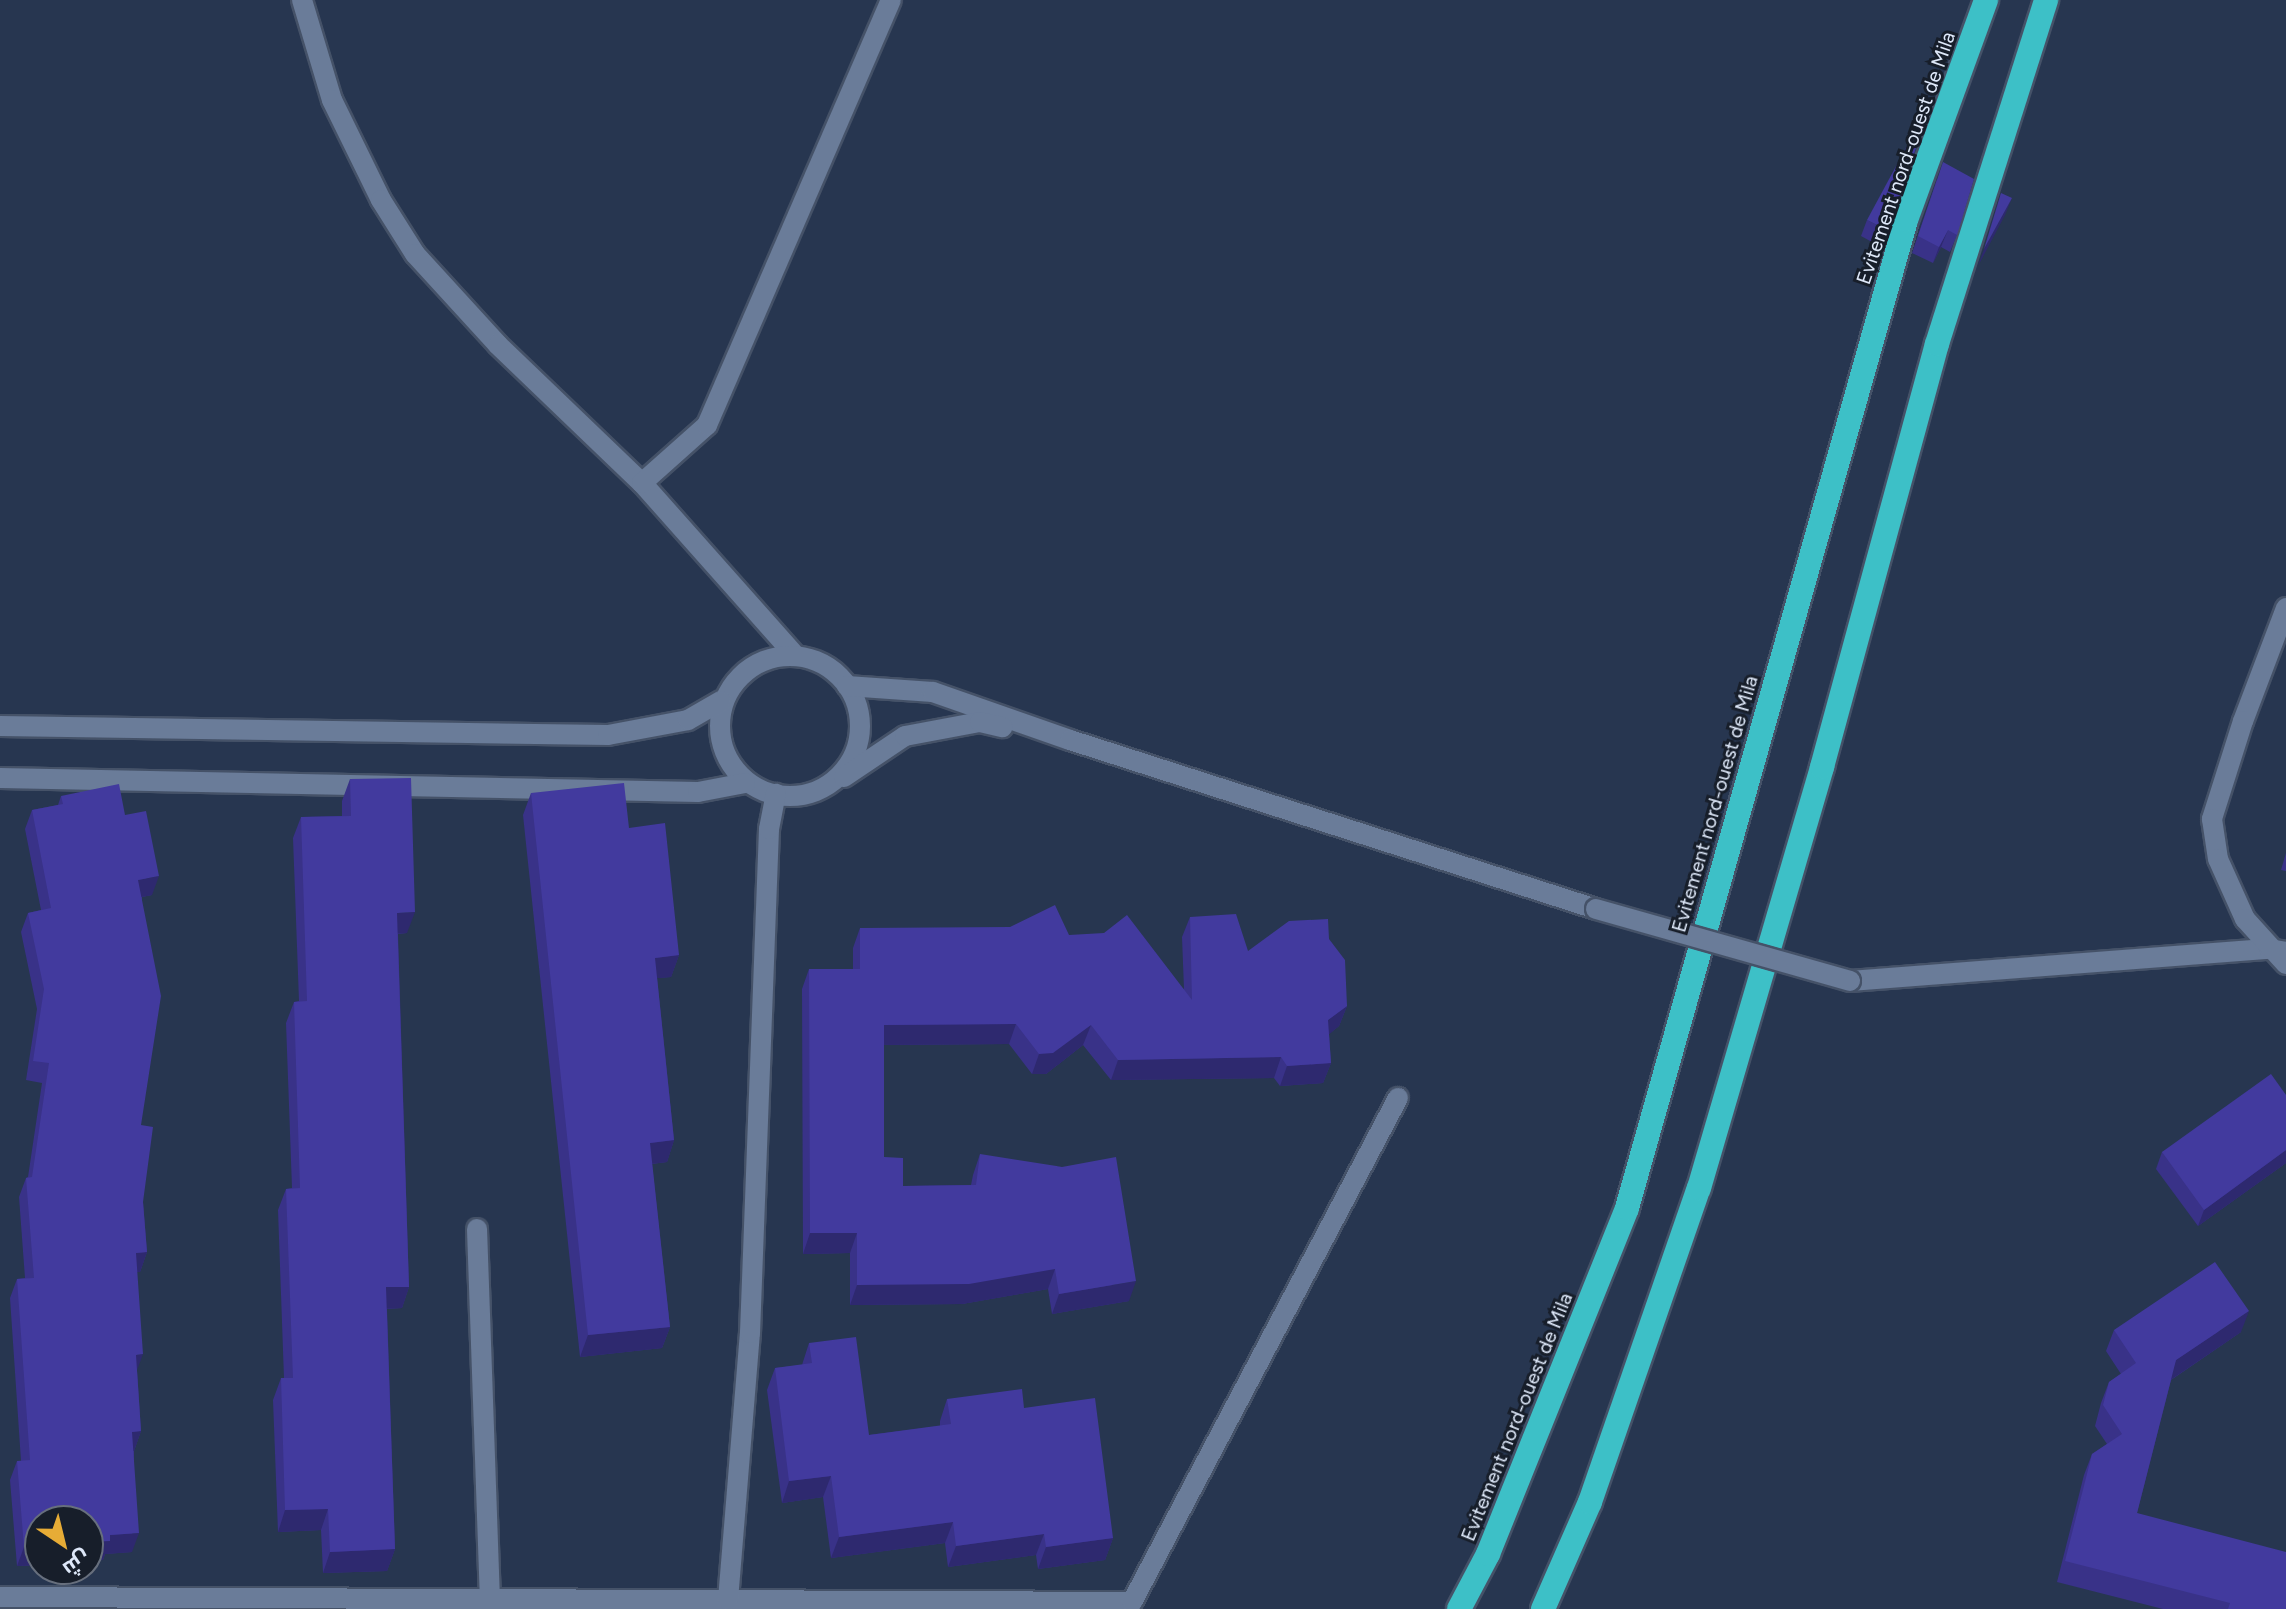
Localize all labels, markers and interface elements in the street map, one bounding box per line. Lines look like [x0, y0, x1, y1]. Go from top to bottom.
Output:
street label: Evitement nord-ouest de Mila [1851, 28, 1961, 288]
street label: Evitement nord-ouest de Mila [1667, 673, 1763, 935]
street label: Evitement nord-ouest de Mila [1456, 1289, 1578, 1545]
north arrow [24, 1505, 104, 1585]
text: ش [58, 1544, 96, 1583]

